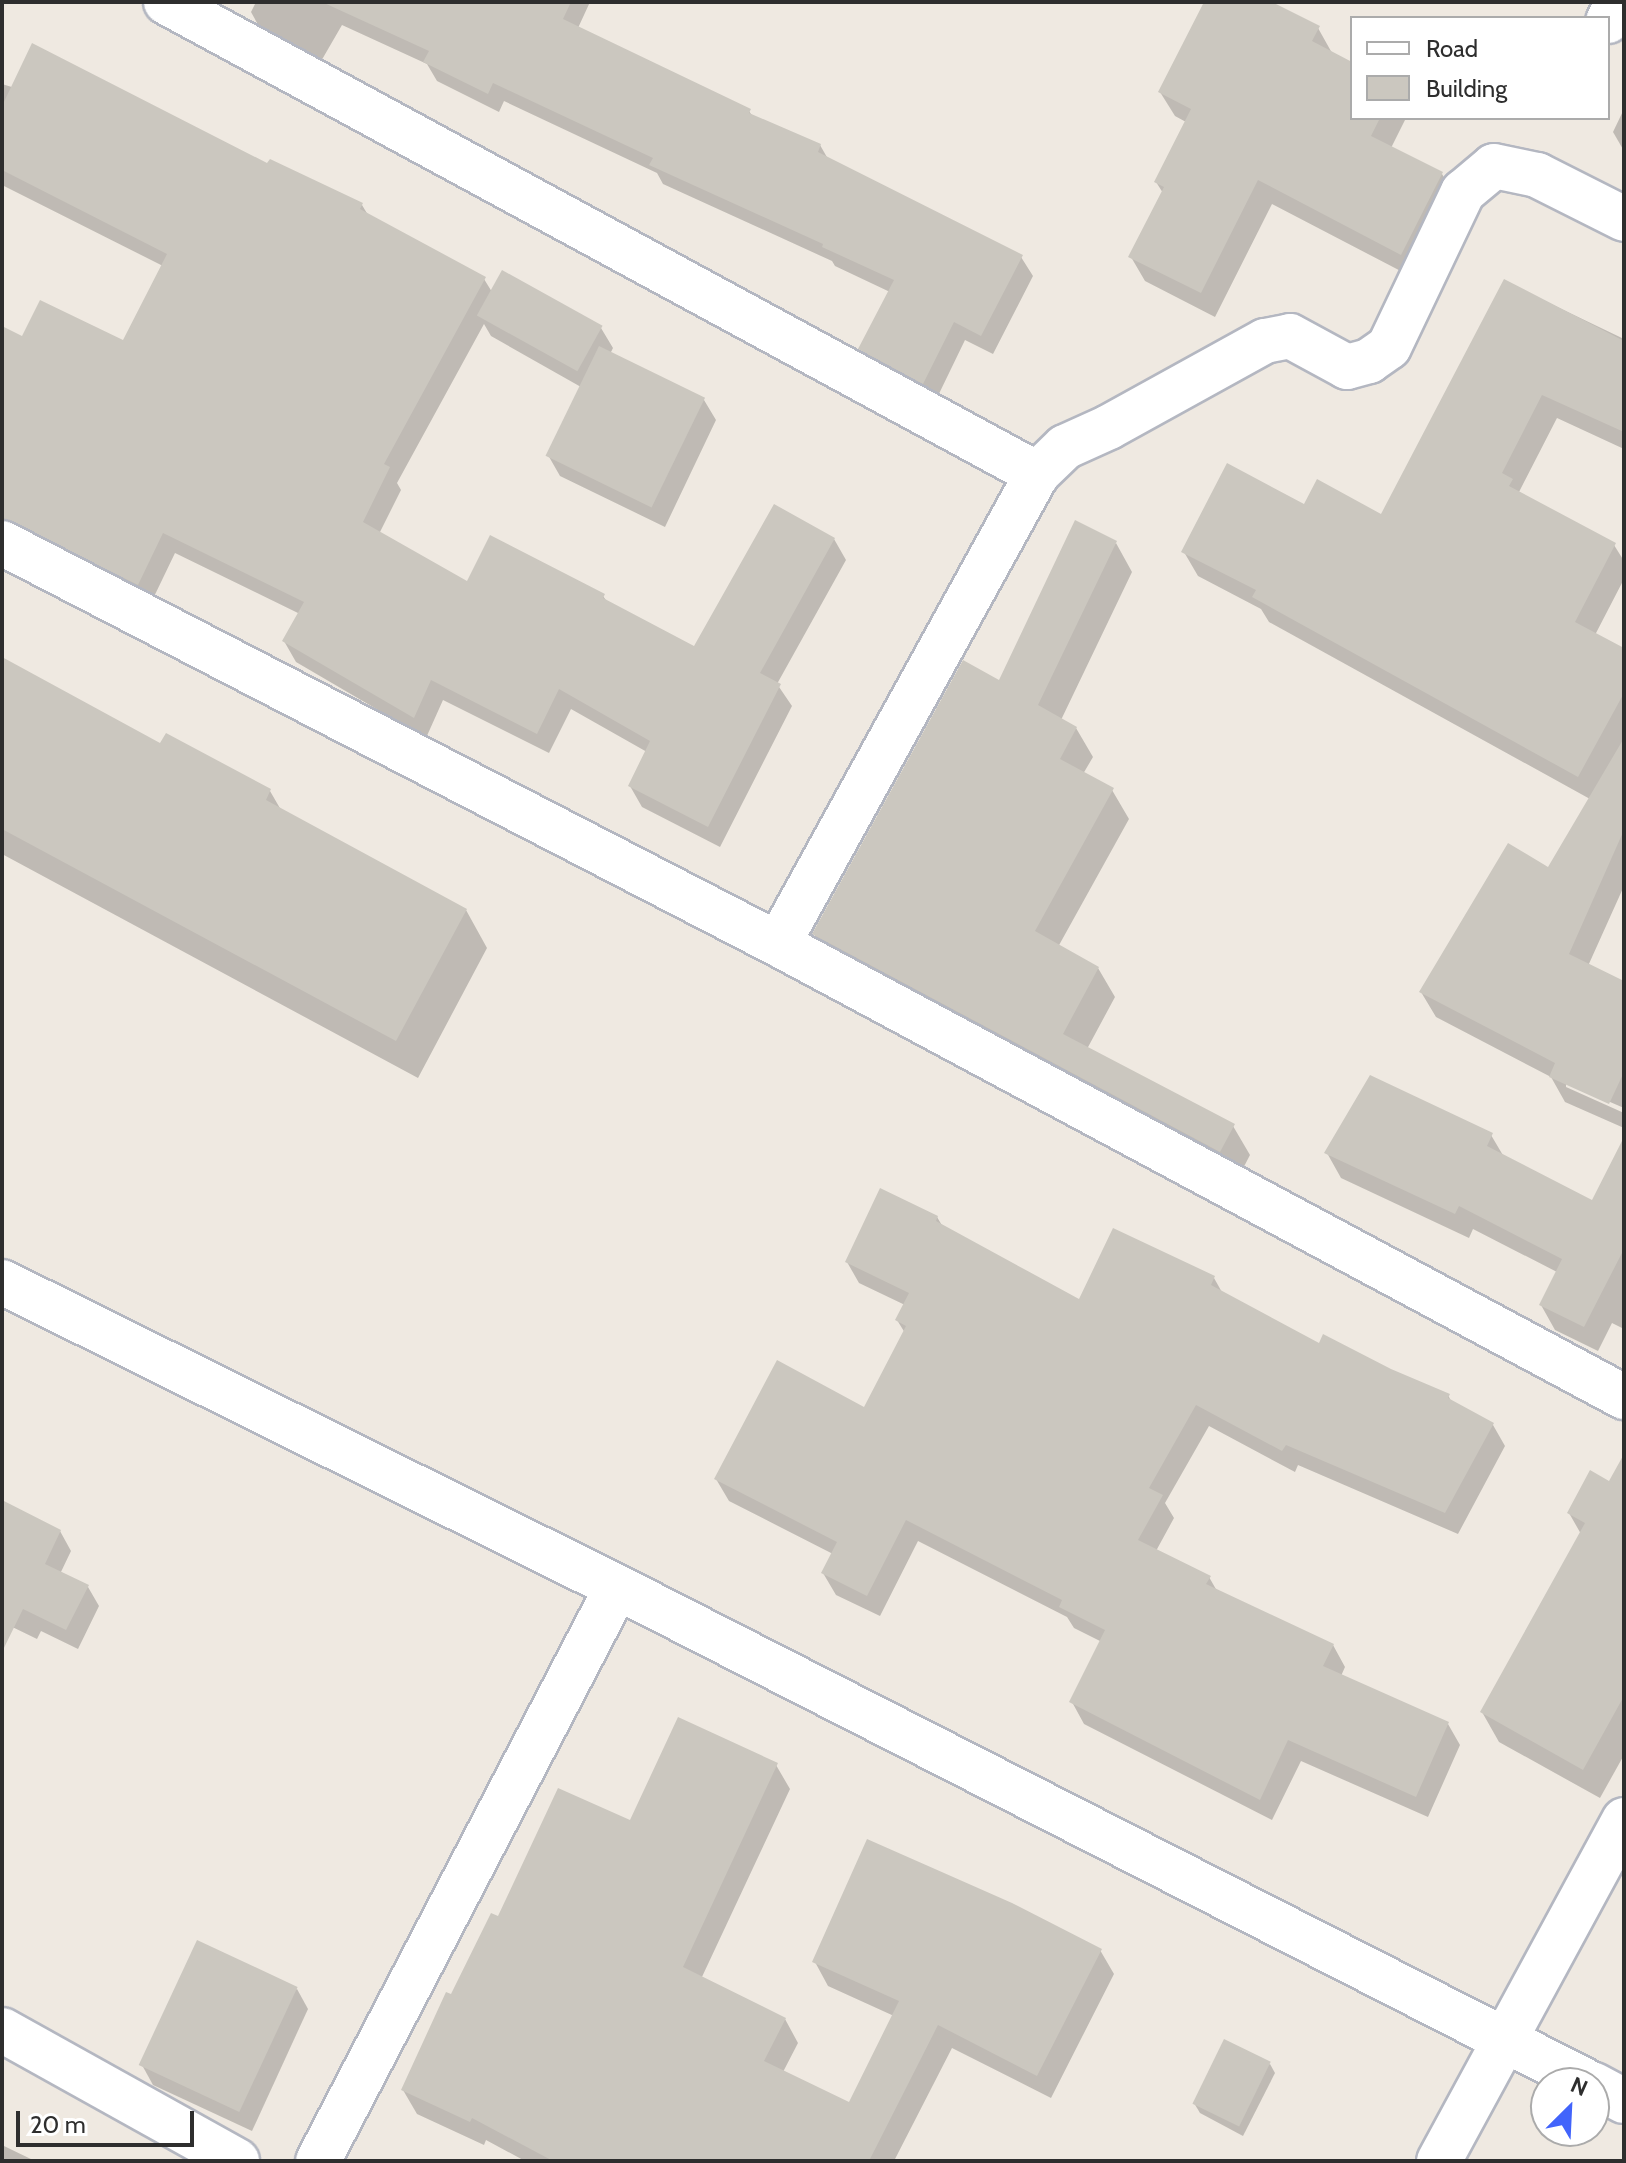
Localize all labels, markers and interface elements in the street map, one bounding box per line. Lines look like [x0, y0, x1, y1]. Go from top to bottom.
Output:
legend [1350, 16, 1610, 120]
text: Road [1426, 34, 1478, 63]
text: Building [1426, 74, 1507, 103]
north arrow [1530, 2067, 1610, 2147]
text: N [1567, 2071, 1592, 2102]
scale bar [20, 2095, 198, 2145]
text: 20 m [30, 2110, 86, 2139]

